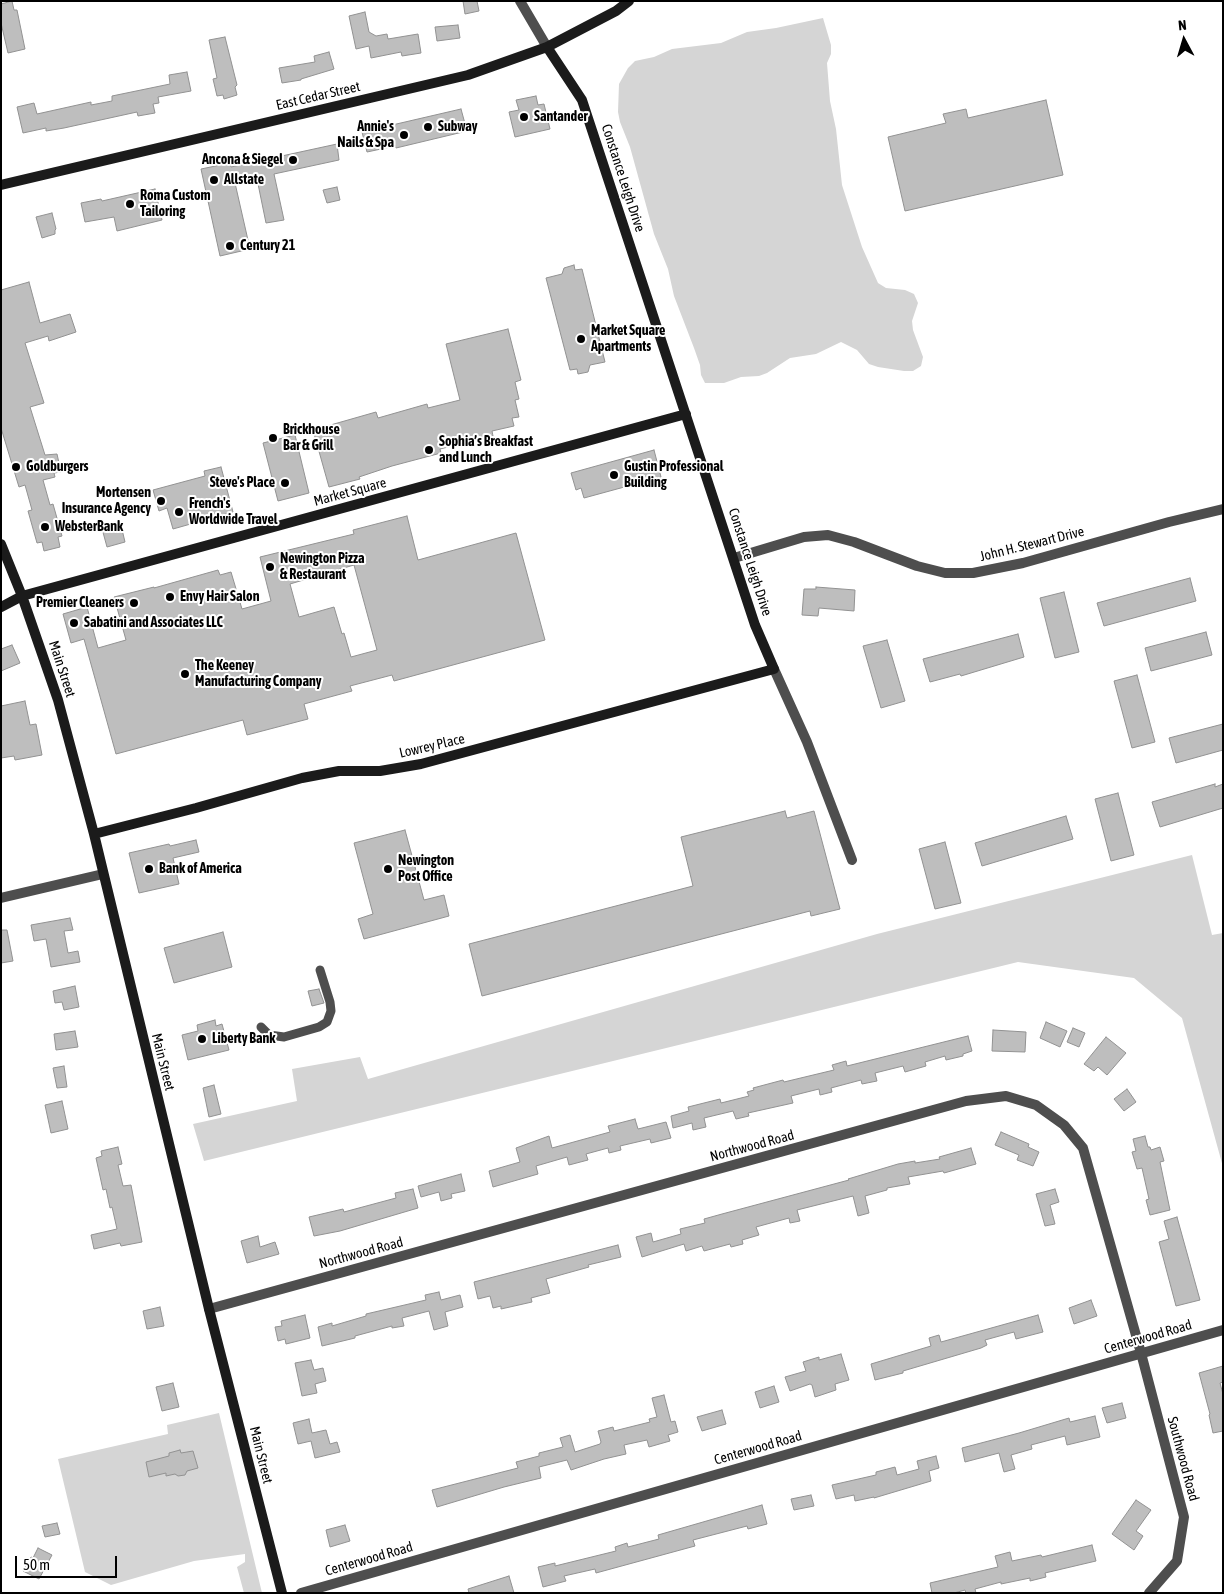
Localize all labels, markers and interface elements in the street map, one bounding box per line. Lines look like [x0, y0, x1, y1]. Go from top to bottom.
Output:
north arrow [1159, 15, 1209, 65]
text: N [1177, 17, 1187, 33]
street label: East Cedar Street [274, 78, 362, 114]
place label: Santander [534, 109, 588, 125]
marker: Santander [518, 111, 530, 123]
place label: Annie's Nails & Spa [337, 119, 394, 152]
place label: Subway [438, 119, 478, 135]
marker: Subway [422, 121, 434, 133]
street label: Constance Leigh Drive [598, 122, 648, 234]
marker: Annie's Nails & Spa [398, 129, 410, 141]
place label: Ancona & Siegel [202, 152, 283, 168]
marker: Ancona & Siegel [287, 154, 299, 166]
place label: Allstate [224, 172, 264, 188]
marker: Allstate [208, 174, 220, 186]
place label: Roma Custom Tailoring [140, 188, 211, 220]
marker: Roma Custom Tailoring [124, 198, 136, 210]
place label: Century 21 [240, 238, 295, 254]
marker: Century 21 [224, 240, 236, 252]
place label: Market Square Apartments [591, 323, 665, 356]
marker: Market Square Apartments [575, 333, 587, 345]
place label: Brickhouse Bar & Grill [283, 422, 340, 454]
marker: Brickhouse Bar & Grill [267, 432, 279, 444]
place label: Sophia’s Breakfast and Lunch [439, 434, 533, 467]
marker: Sophia’s Breakfast and Lunch [423, 444, 435, 456]
place label: Goldburgers [26, 459, 88, 475]
place label: Gustin Professional Building [624, 459, 724, 492]
marker: Goldburgers [10, 461, 22, 473]
marker: Gustin Professional Building [608, 469, 620, 481]
street label: Market Square [312, 474, 388, 510]
place label: Steve's Place [210, 475, 275, 491]
marker: Steve's Place [279, 477, 291, 489]
place label: Mortensen Insurance Agency [62, 485, 151, 518]
marker: Mortensen Insurance Agency [155, 495, 167, 507]
place label: French's Worldwide Travel [189, 496, 277, 528]
marker: French's Worldwide Travel [173, 506, 185, 518]
street label: Constance Leigh Drive [725, 506, 775, 618]
place label: WebsterBank [55, 519, 123, 535]
marker: WebsterBank [39, 521, 51, 533]
street label: John H. Stewart Drive [978, 523, 1086, 565]
place label: Newington Pizza & Restaurant [280, 551, 365, 584]
marker: Newington Pizza & Restaurant [264, 561, 276, 573]
place label: Envy Hair Salon [180, 589, 259, 605]
marker: Envy Hair Salon [164, 591, 176, 603]
place label: Premier Cleaners [36, 595, 124, 611]
marker: Premier Cleaners [128, 597, 140, 609]
place label: Sabatini and Associates LLC [84, 615, 223, 631]
marker: Sabatini and Associates LLC [68, 617, 80, 629]
street label: Main Street [45, 639, 79, 699]
place label: The Keeney Manufacturing Company [195, 658, 322, 690]
marker: The Keeney Manufacturing Company [179, 668, 191, 680]
street label: Lowrey Place [398, 730, 466, 762]
place label: Newington Post Office [398, 853, 454, 886]
place label: Bank of America [159, 861, 242, 877]
marker: Bank of America [143, 863, 155, 875]
marker: Newington Post Office [382, 863, 394, 875]
place label: Liberty Bank [212, 1031, 275, 1047]
street label: Main Street [148, 1032, 178, 1092]
marker: Liberty Bank [196, 1033, 208, 1045]
street label: Northwood Road [708, 1127, 796, 1165]
street label: Northwood Road [317, 1234, 405, 1272]
street label: Centerwood Road [1102, 1316, 1194, 1358]
street label: Southwood Road [1164, 1415, 1202, 1503]
street label: Main Street [246, 1425, 276, 1485]
street label: Centerwood Road [712, 1427, 804, 1469]
street label: Centerwood Road [323, 1538, 415, 1580]
scale bar [18, 1546, 120, 1578]
text: 50 m [23, 1556, 50, 1573]

